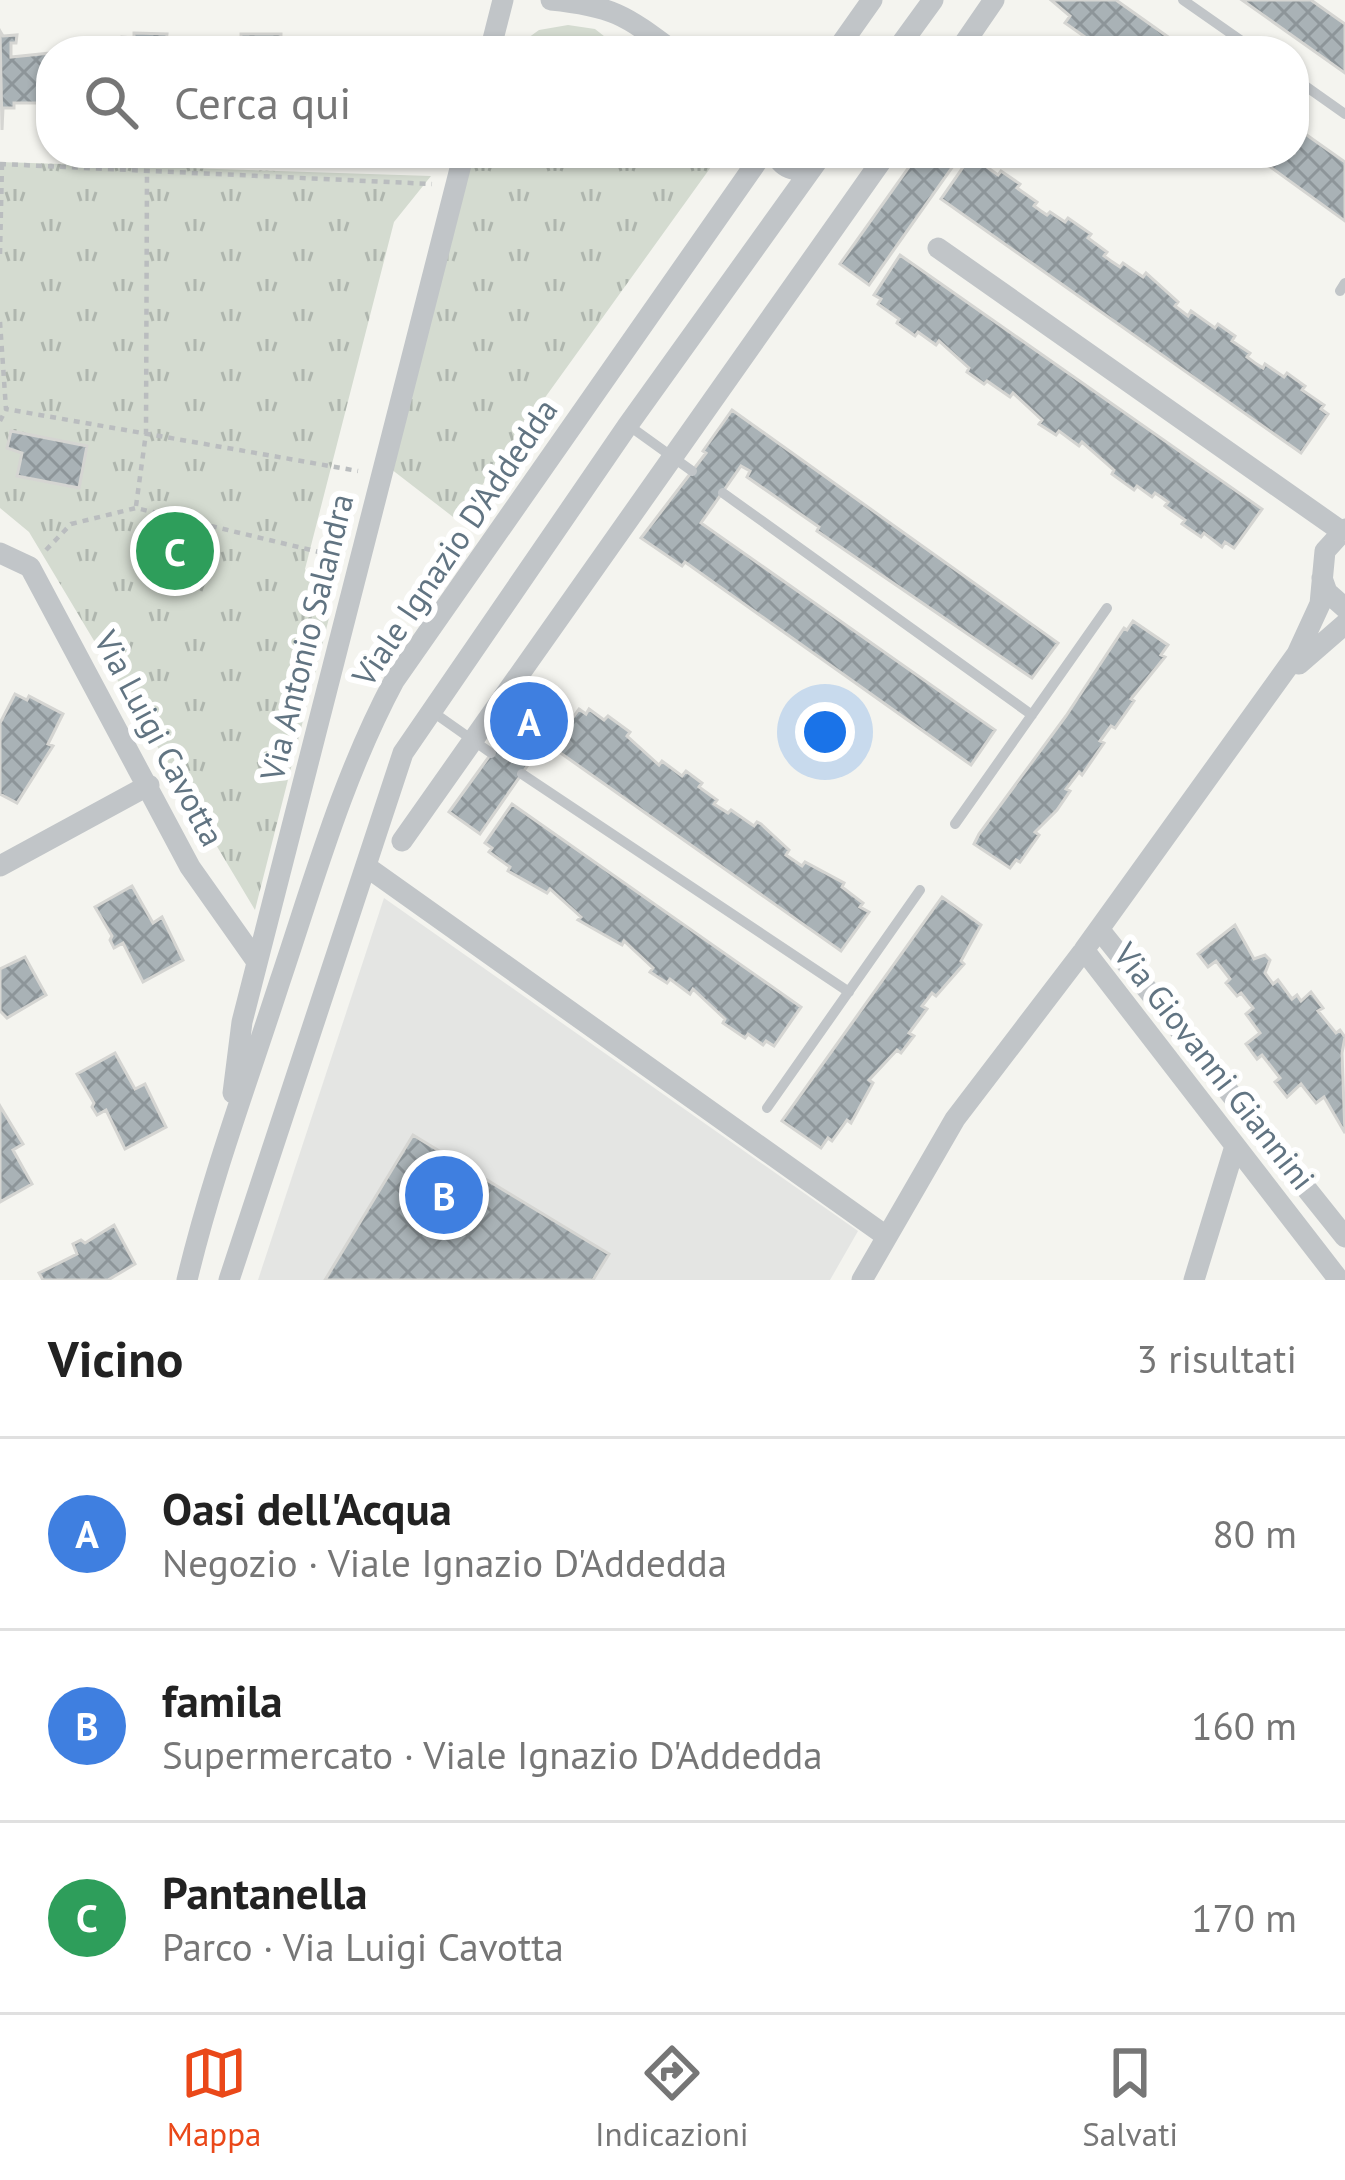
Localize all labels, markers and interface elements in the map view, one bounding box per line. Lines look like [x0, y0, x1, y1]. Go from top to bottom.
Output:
search box [36, 36, 1309, 168]
icon: search [78, 69, 144, 135]
text: Cerca qui [174, 73, 351, 131]
street label: Viale Ignazio D'Addedda [341, 390, 566, 695]
street label: Via Antonio Salandra [249, 489, 362, 786]
pin: C [136, 506, 214, 596]
street label: Via Luigi Cavotta [85, 622, 235, 853]
pin: A [490, 676, 568, 766]
your location [795, 702, 855, 762]
street label: Via Giovanni Giannini [1104, 933, 1325, 1198]
pin: B [405, 1150, 483, 1240]
text: Vicino [48, 1325, 183, 1391]
text: 3 risultati [1137, 1333, 1297, 1384]
text: Oasi dell'Acqua [162, 1479, 452, 1537]
text: A [75, 1508, 99, 1559]
text: 80 m [1212, 1508, 1297, 1559]
text: Negozio · Viale Ignazio D'Addedda [162, 1537, 727, 1588]
text: famila [162, 1671, 283, 1729]
text: B [75, 1700, 99, 1751]
text: 160 m [1191, 1700, 1297, 1751]
text: Supermercato · Viale Ignazio D'Addedda [162, 1729, 823, 1780]
text: Pantanella [162, 1863, 367, 1921]
text: C [76, 1892, 98, 1943]
text: 170 m [1191, 1892, 1297, 1943]
text: Parco · Via Luigi Cavotta [162, 1921, 564, 1972]
tab: Mappa [167, 2040, 261, 2155]
tab: Indicazioni [595, 2040, 749, 2155]
tab: Salvati [1082, 2040, 1178, 2155]

